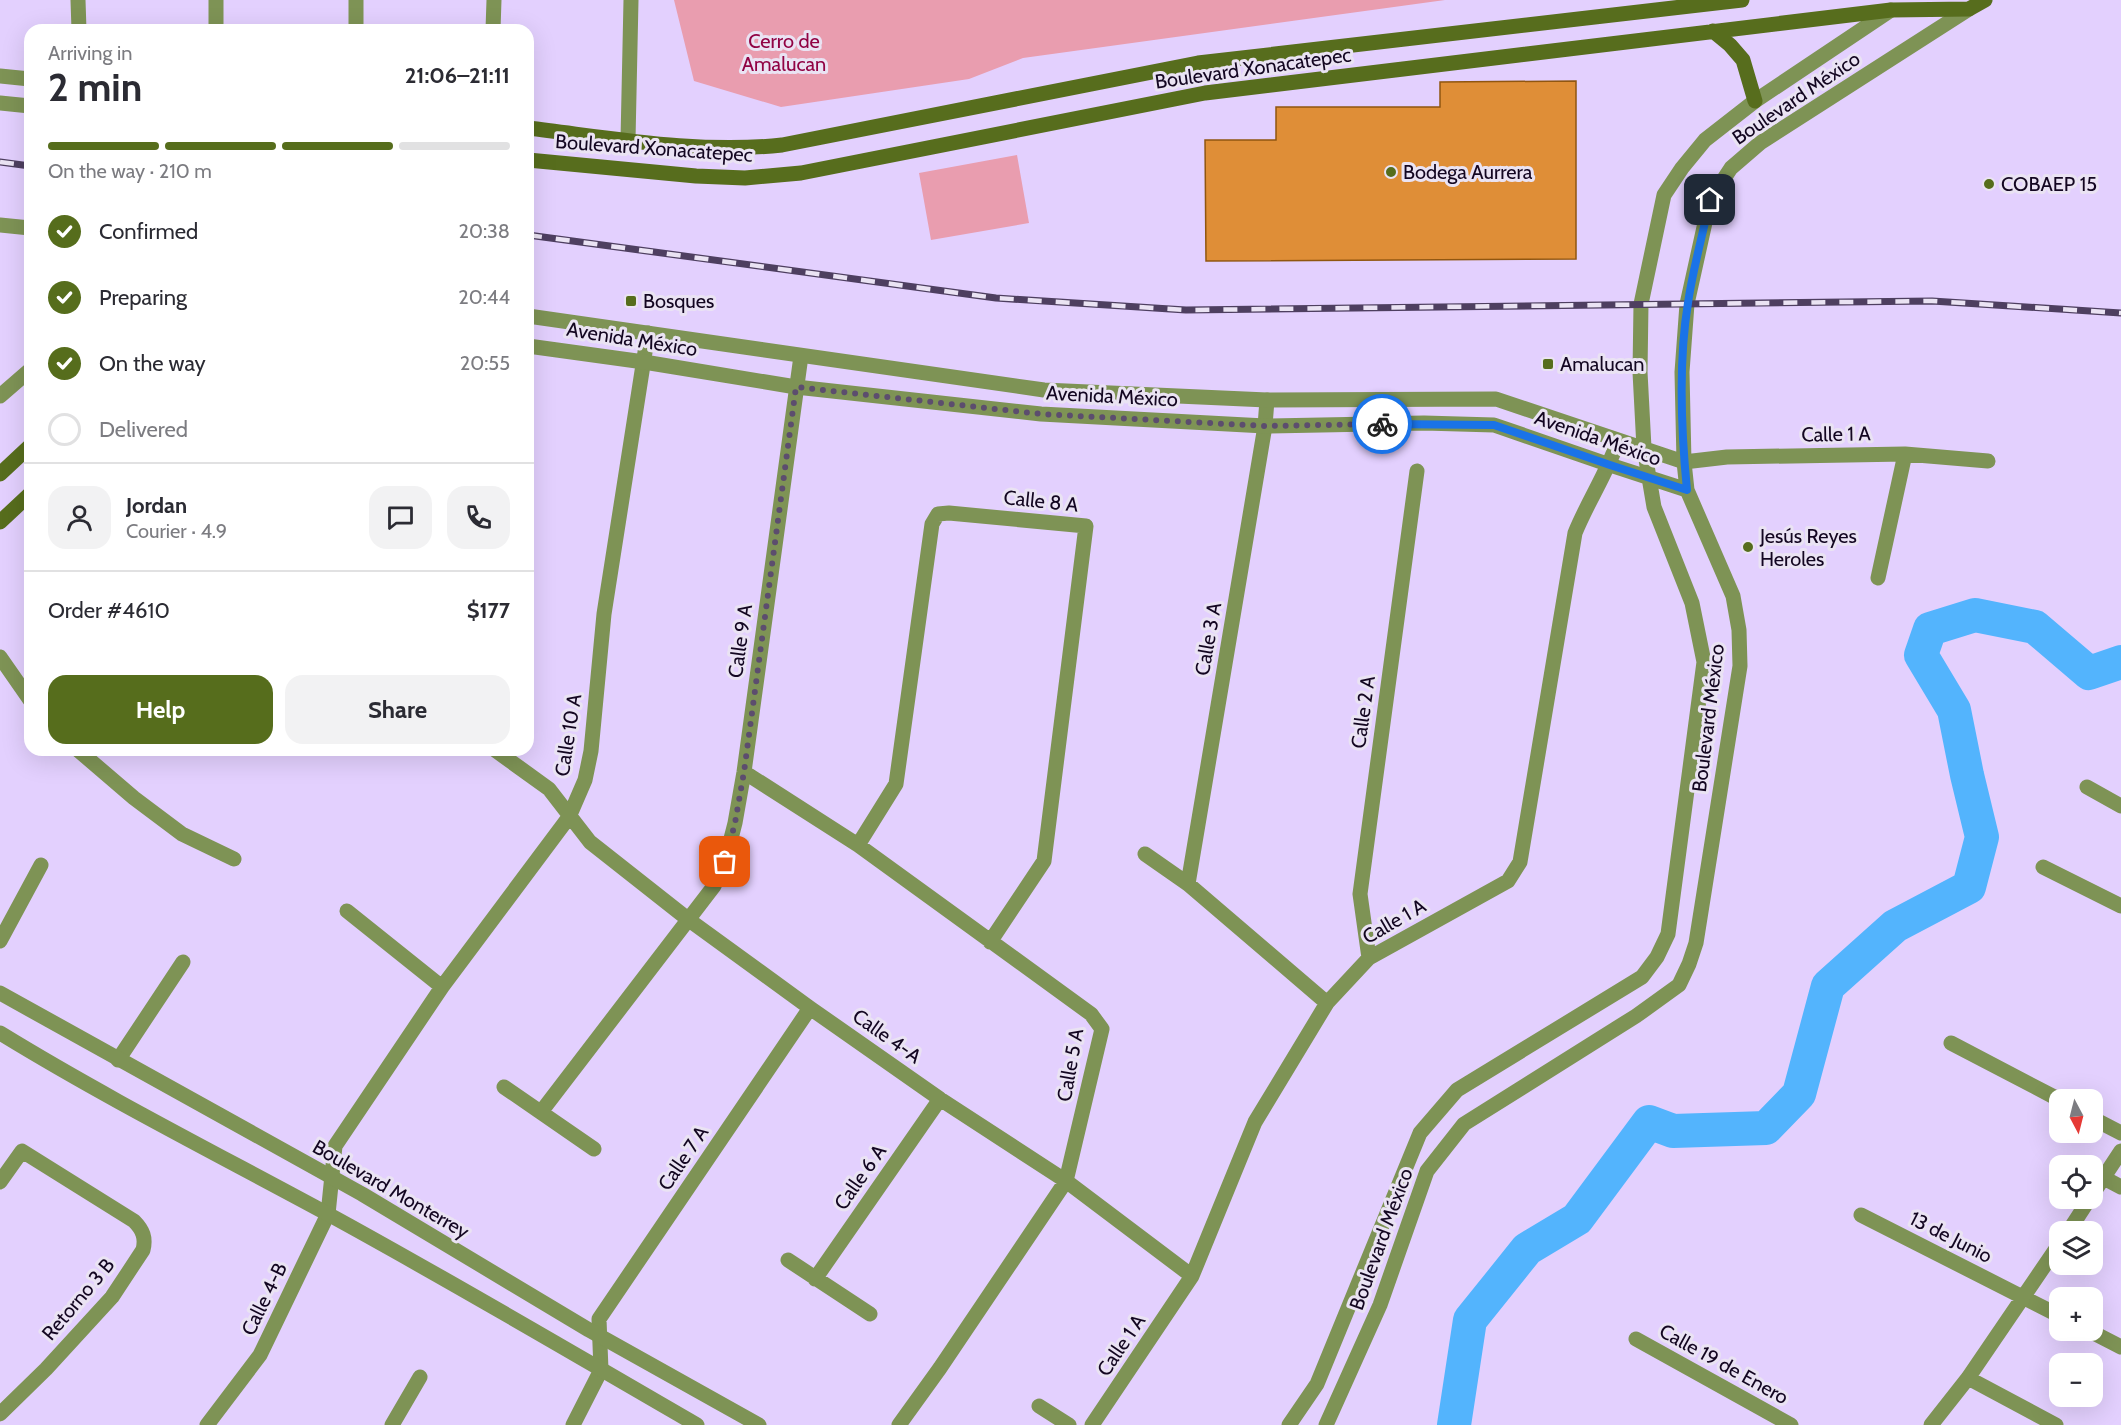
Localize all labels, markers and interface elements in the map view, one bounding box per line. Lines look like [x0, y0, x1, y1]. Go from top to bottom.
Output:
park label: Cerro de Amalucan [742, 29, 826, 76]
text: Arriving in [48, 41, 132, 65]
street label: Boulevard Xonacatepec [1153, 42, 1353, 94]
street label: Boulevard México [1728, 46, 1864, 150]
text: 21:06–21:11 [405, 62, 510, 89]
text: 2 min [48, 63, 142, 111]
street label: Boulevard Xonacatepec [554, 129, 754, 167]
text: On the way · 210 m [48, 159, 212, 183]
place label: Bodega Aurrera [1403, 160, 1533, 184]
marker: Bodega Aurrera [1384, 165, 1398, 179]
place label: COBAEP 15 [2001, 172, 2097, 196]
pin [1684, 174, 1735, 225]
marker: COBAEP 15 [1982, 177, 1996, 191]
icon: home [1693, 183, 1726, 216]
icon: check [48, 215, 81, 248]
text: Confirmed [99, 218, 198, 245]
text: 20:38 [458, 219, 510, 243]
icon: check [48, 281, 81, 314]
text: Preparing [99, 284, 187, 311]
text: 20:44 [458, 285, 510, 309]
place label: Bosques [643, 289, 714, 313]
marker: Bosques [624, 294, 638, 308]
street label: Avenida México [565, 317, 699, 361]
icon: check [48, 347, 81, 380]
text: On the way [99, 350, 206, 377]
text: 20:55 [460, 351, 510, 375]
place label: Amalucan [1560, 352, 1645, 376]
marker: Amalucan [1541, 357, 1555, 371]
street label: Avenida México [1045, 381, 1179, 411]
courier [1352, 394, 1412, 454]
street label: Avenida México [1532, 405, 1664, 471]
icon: bike [1366, 408, 1399, 441]
text: Delivered [99, 416, 188, 443]
street label: Calle 1 A [1801, 421, 1872, 447]
street label: Calle 8 A [1002, 485, 1080, 517]
button: person [48, 486, 111, 549]
button: chat [369, 486, 432, 549]
button: phone [447, 486, 510, 549]
text: Jordan [126, 492, 187, 519]
text: Courier · 4.9 [126, 519, 227, 543]
place label: Jesús Reyes Heroles [1759, 524, 1857, 571]
marker: Jesús Reyes Heroles [1741, 540, 1755, 554]
text: Order #4610 [48, 597, 170, 624]
text: $177 [467, 597, 510, 624]
street label: Calle 3 A [1190, 600, 1226, 677]
street label: Calle 9 A [723, 602, 757, 679]
street label: Boulevard México [1687, 643, 1729, 793]
street label: Calle 2 A [1346, 673, 1380, 750]
button: Help [48, 675, 273, 744]
button: Share [285, 675, 510, 744]
street label: Calle 10 A [550, 691, 586, 778]
pin [699, 836, 750, 887]
icon: bag [708, 845, 741, 878]
street label: Calle 1 A [1358, 893, 1431, 949]
street label: Calle 4-A [848, 1004, 927, 1069]
street label: Calle 5 A [1052, 1026, 1088, 1103]
north arrow [2049, 1089, 2103, 1143]
map controls [2049, 1089, 2103, 1407]
street label: Calle 7 A [653, 1121, 714, 1195]
street label: Boulevard Monterrey [308, 1134, 474, 1244]
street label: Calle 6 A [829, 1139, 891, 1214]
button: locate [2049, 1155, 2103, 1209]
street label: Boulevard México [1344, 1165, 1418, 1313]
street label: 13 de Junio [1906, 1206, 1996, 1268]
button: layers [2049, 1221, 2103, 1275]
street label: Retorno 3 B [37, 1253, 119, 1345]
street label: Calle 4-B [236, 1259, 292, 1339]
button: + [2049, 1287, 2103, 1341]
street label: Calle 1 A [1092, 1309, 1151, 1380]
street label: Calle 19 de Enero [1655, 1319, 1793, 1409]
button: − [2049, 1353, 2103, 1407]

